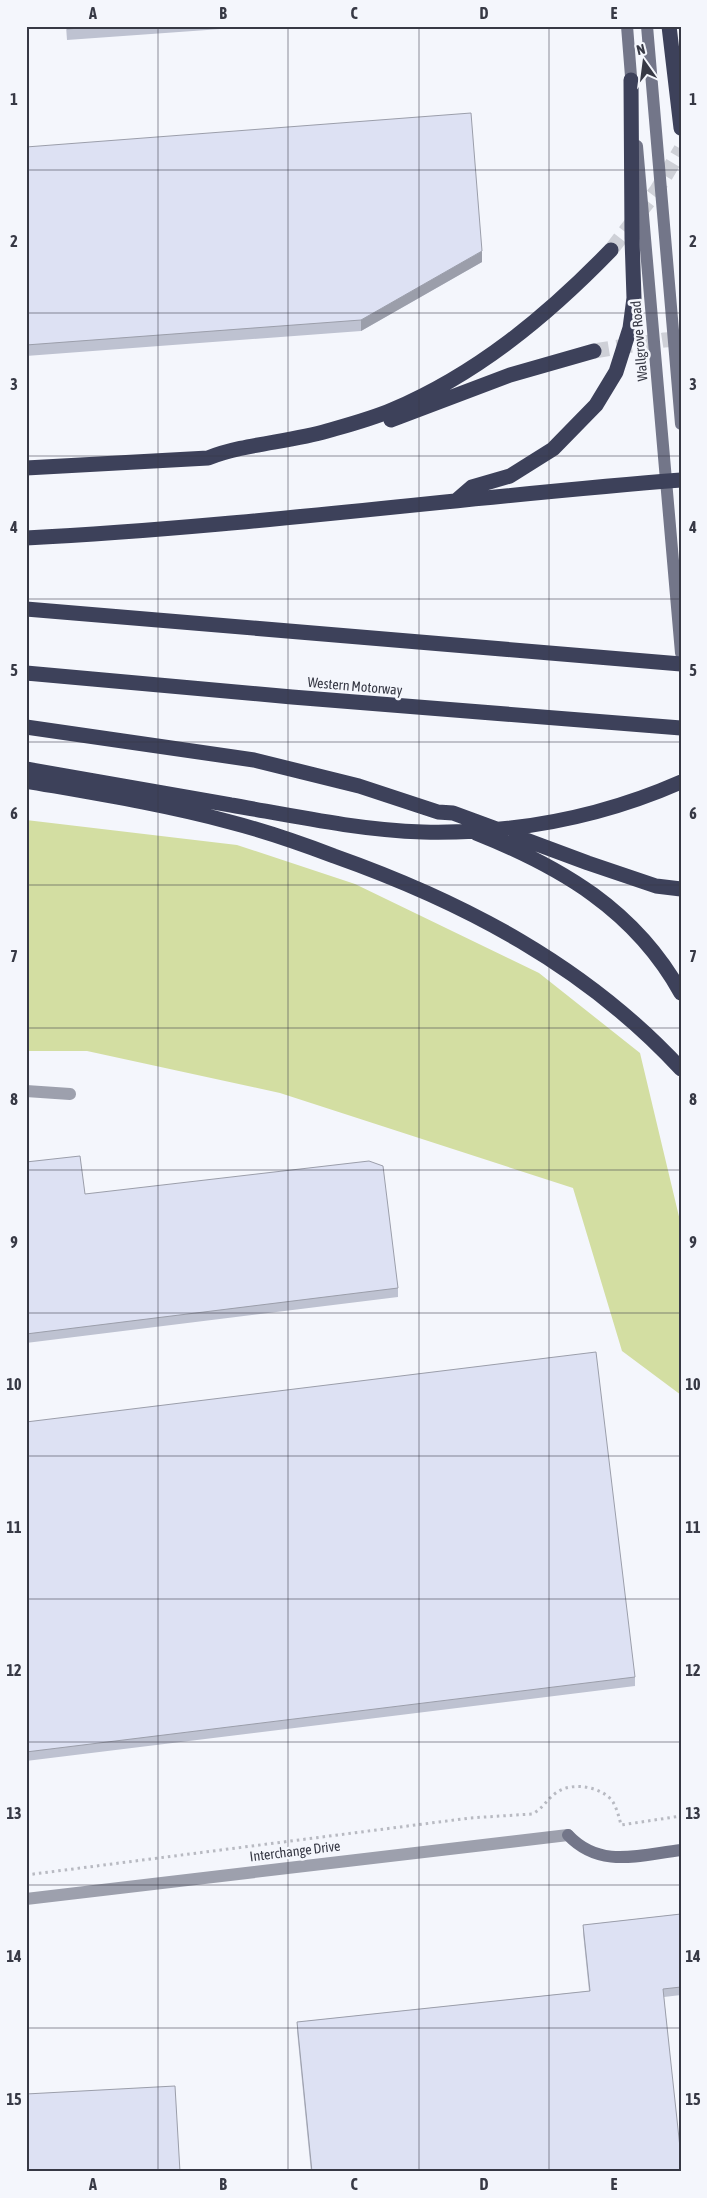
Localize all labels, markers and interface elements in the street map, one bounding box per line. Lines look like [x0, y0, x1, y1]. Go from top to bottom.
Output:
text: A [88, 4, 97, 22]
text: B [219, 4, 227, 22]
text: C [350, 4, 358, 22]
text: D [480, 4, 489, 22]
text: E [611, 4, 618, 22]
north arrow [620, 38, 670, 88]
text: N [635, 41, 647, 58]
text: 1 [10, 90, 18, 108]
text: 1 [689, 90, 697, 108]
text: 2 [10, 232, 18, 250]
text: 2 [689, 232, 697, 250]
street label: Wallgrove Road [628, 300, 650, 382]
text: 3 [10, 375, 18, 393]
text: 3 [689, 375, 697, 393]
text: 4 [9, 518, 18, 536]
text: 4 [688, 518, 697, 536]
text: 5 [10, 661, 18, 679]
text: 5 [689, 661, 697, 679]
street label: Western Motorway [307, 674, 403, 698]
text: 6 [10, 804, 18, 822]
text: 6 [689, 804, 697, 822]
text: 7 [10, 947, 18, 965]
text: 7 [689, 947, 697, 965]
text: 8 [10, 1090, 18, 1108]
text: 8 [689, 1090, 697, 1108]
text: 9 [10, 1233, 18, 1251]
text: 9 [689, 1233, 697, 1251]
text: 10 [6, 1375, 22, 1393]
text: 10 [685, 1375, 701, 1393]
text: 11 [6, 1518, 22, 1536]
text: 11 [685, 1518, 701, 1536]
text: 12 [6, 1661, 22, 1679]
text: 12 [685, 1661, 701, 1679]
text: 13 [6, 1804, 22, 1822]
text: 13 [685, 1804, 701, 1822]
street label: Interchange Drive [249, 1838, 341, 1864]
text: 14 [6, 1947, 22, 1965]
text: 14 [685, 1947, 701, 1965]
text: 15 [6, 2090, 22, 2108]
text: 15 [685, 2090, 701, 2108]
text: A [88, 2175, 97, 2193]
text: B [219, 2175, 227, 2193]
text: C [350, 2175, 358, 2193]
text: D [480, 2175, 489, 2193]
text: E [611, 2175, 618, 2193]

